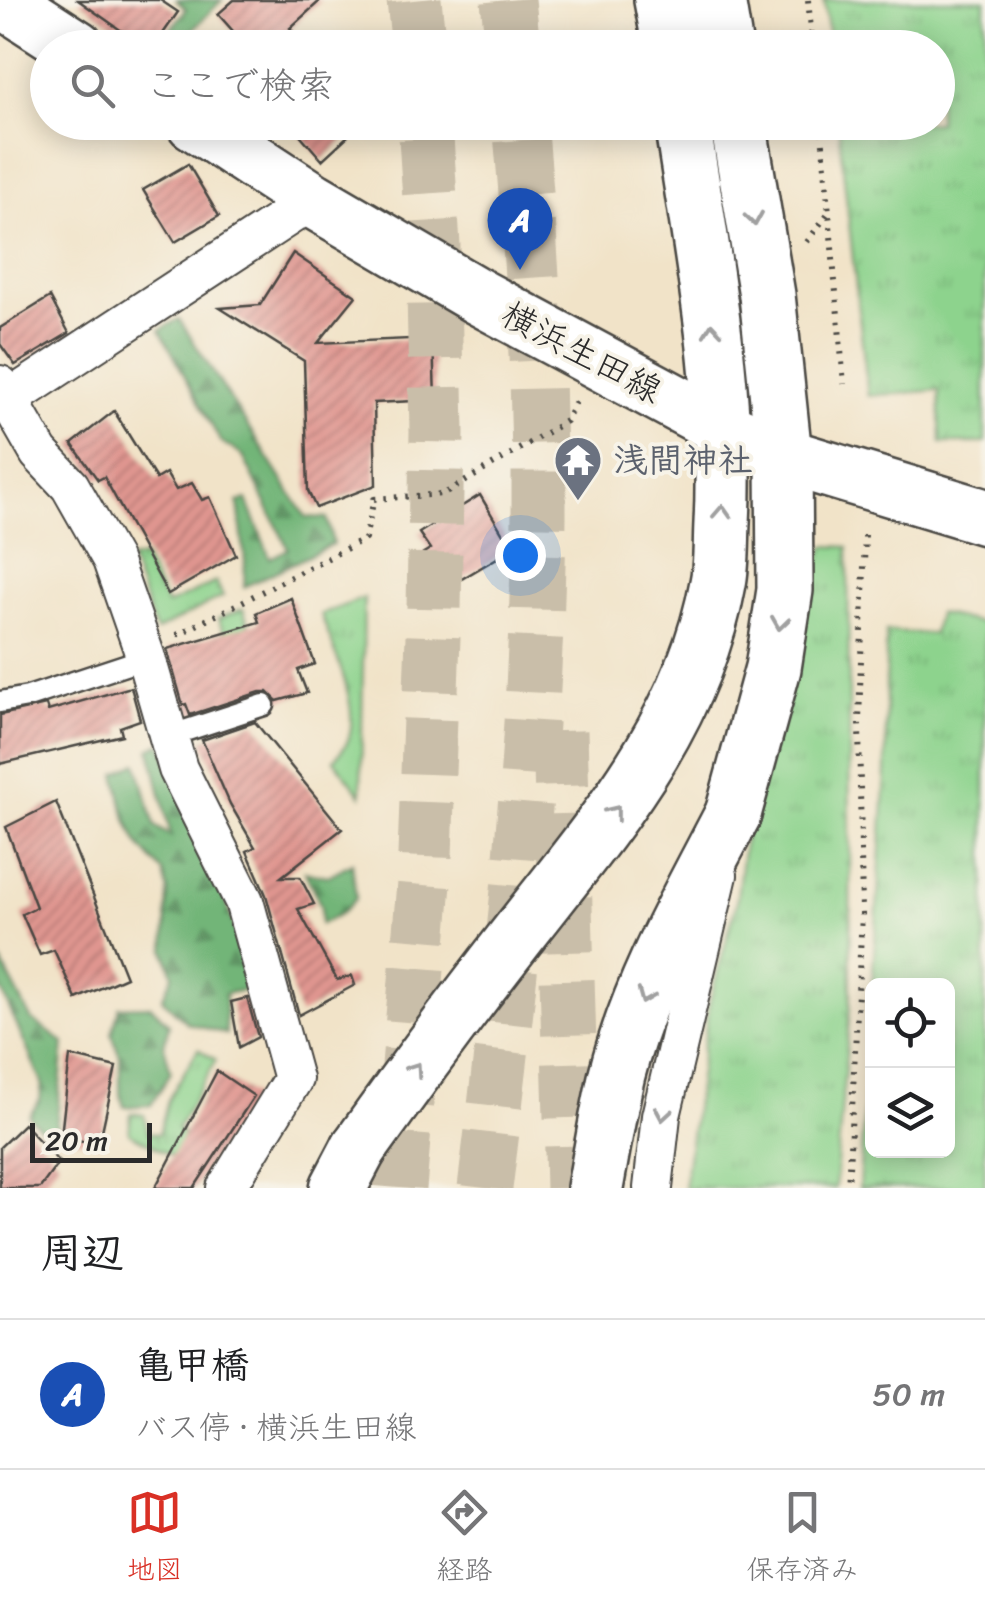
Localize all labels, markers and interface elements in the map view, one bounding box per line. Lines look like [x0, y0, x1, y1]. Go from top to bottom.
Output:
search box [30, 30, 955, 140]
text: ここで検索 [145, 52, 335, 119]
icon: search [65, 58, 120, 113]
pin: A [488, 188, 552, 270]
one-way arrow [743, 210, 764, 227]
street label: 横浜生田線 [490, 284, 674, 420]
one-way arrow [701, 321, 723, 337]
place label: 浅間神社 [613, 429, 753, 491]
temple icon: 浅間神社 [552, 434, 604, 502]
one-way arrow [711, 503, 732, 519]
your location [495, 530, 546, 581]
one-way arrow [770, 614, 791, 631]
one-way arrow [602, 805, 620, 823]
map controls [865, 978, 955, 1158]
button: locate [865, 978, 955, 1068]
one-way arrow [637, 987, 657, 1004]
one-way arrow [403, 1061, 421, 1080]
button: layers [865, 1068, 955, 1158]
one-way arrow [653, 1105, 674, 1122]
text: 20 m [45, 1116, 108, 1165]
scale bar [30, 1118, 152, 1162]
text: 周辺 [40, 1216, 124, 1290]
text: 亀甲橋 [135, 1332, 249, 1399]
text: A [62, 1366, 83, 1423]
text: 50 m [872, 1366, 945, 1423]
text: バス停 · 横浜生田線 [135, 1399, 416, 1456]
tab: 地図 [127, 1485, 183, 1594]
tab: 経路 [436, 1485, 492, 1594]
tab: 保存済み [746, 1485, 858, 1594]

